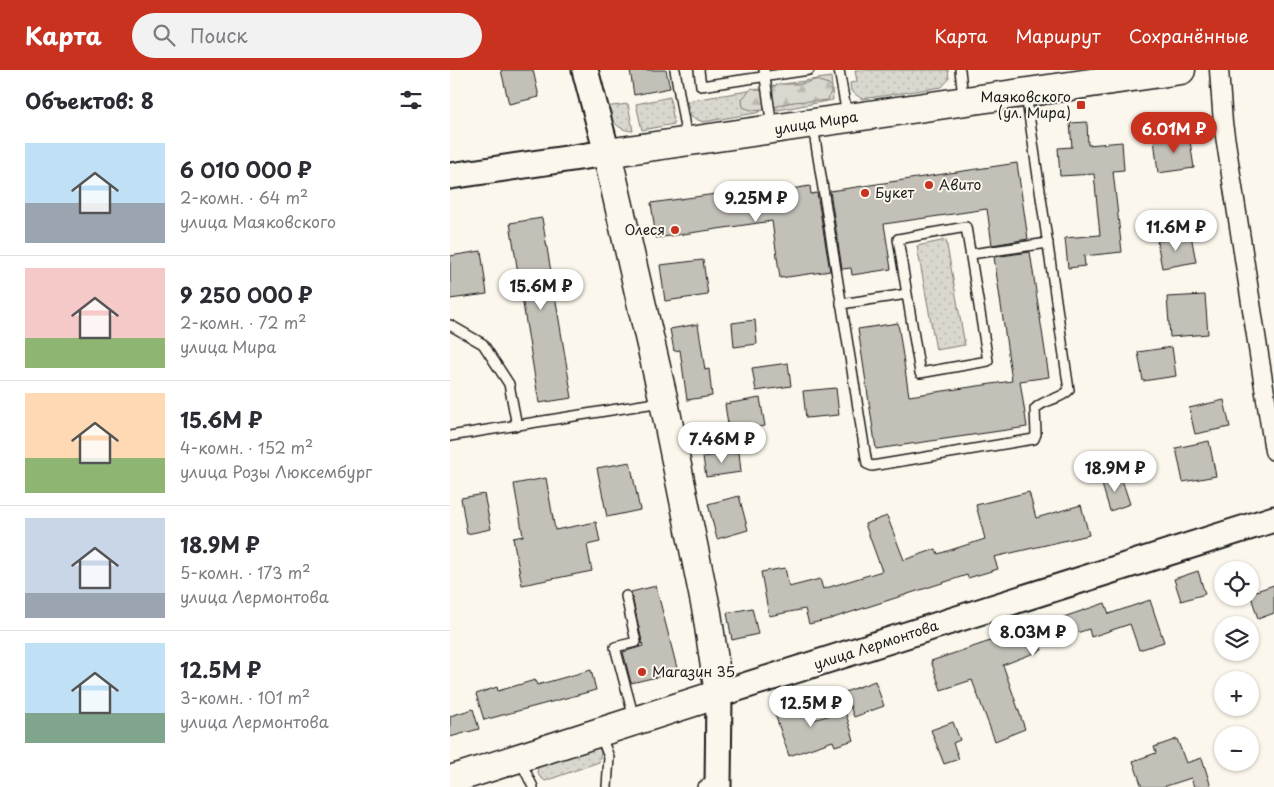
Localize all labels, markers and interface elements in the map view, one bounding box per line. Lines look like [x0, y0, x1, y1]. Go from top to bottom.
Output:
search box [132, 13, 482, 58]
text: Карта [25, 17, 102, 53]
icon: search [150, 21, 178, 49]
text: Поиск [190, 21, 248, 49]
text: Карта [935, 22, 987, 49]
text: Маршрут [1015, 22, 1101, 49]
text: Сохранённые [1129, 22, 1249, 49]
text: Объектов: 8 [25, 84, 154, 116]
icon: filters [397, 86, 425, 114]
place label: Маяковского (ул. Мира) [980, 86, 1071, 123]
marker: Маяковского (ул. Мира) [1075, 99, 1087, 111]
street label: улица Мира [773, 106, 859, 139]
pin: 6.01M ₽ [1128, 112, 1220, 154]
text: 6.01M ₽ [1142, 116, 1206, 140]
text: 6 010 000 ₽ [180, 153, 312, 185]
icon: home [65, 163, 125, 223]
place label: Авито [939, 174, 982, 195]
marker: Авито [923, 179, 935, 191]
pin: 9.25M ₽ [710, 180, 802, 223]
place label: Букет [875, 182, 915, 203]
text: 2-комн. · 64 m² [180, 185, 308, 209]
text: 9.25M ₽ [725, 185, 787, 209]
marker: Букет [859, 187, 871, 199]
text: улица Маяковского [180, 209, 336, 233]
pin: 11.6M ₽ [1130, 210, 1222, 252]
text: 11.6M ₽ [1146, 214, 1206, 238]
place label: Олеся [625, 219, 665, 240]
marker: Олеся [669, 224, 681, 236]
pin: 15.6M ₽ [495, 268, 587, 311]
text: 15.6M ₽ [510, 273, 572, 297]
text: 9 250 000 ₽ [180, 278, 313, 310]
icon: home [65, 288, 125, 348]
text: 2-комн. · 72 m² [180, 310, 307, 334]
text: улица Мира [180, 334, 276, 358]
text: 15.6M ₽ [180, 403, 262, 435]
icon: home [65, 413, 125, 473]
pin: 7.46M ₽ [676, 422, 768, 464]
text: 7.46M ₽ [689, 426, 755, 450]
text: 4-комн. · 152 m² [180, 435, 313, 459]
pin: 18.9M ₽ [1069, 450, 1161, 493]
text: 18.9M ₽ [1085, 455, 1145, 479]
text: улица Розы Люксембург [180, 459, 372, 483]
text: 18.9M ₽ [180, 528, 260, 560]
icon: home [65, 538, 125, 598]
text: 5-комн. · 173 m² [180, 560, 310, 584]
map controls [1214, 561, 1259, 771]
button: locate [1214, 561, 1259, 606]
text: улица Лермонтова [180, 584, 329, 608]
street label: улица Лермонтова [811, 614, 941, 675]
pin: 8.03M ₽ [987, 614, 1079, 657]
button: layers [1214, 616, 1259, 661]
text: 8.03M ₽ [1000, 619, 1066, 643]
text: 12.5M ₽ [180, 653, 261, 685]
place label: Магазин 35 [652, 661, 735, 682]
icon: home [65, 663, 125, 723]
marker: Магазин 35 [636, 666, 648, 678]
button: + [1214, 671, 1259, 716]
text: 3-комн. · 101 m² [180, 685, 310, 709]
pin: 12.5M ₽ [765, 686, 857, 728]
text: 12.5M ₽ [780, 690, 842, 714]
text: улица Лермонтова [180, 709, 329, 733]
button: − [1214, 726, 1259, 771]

